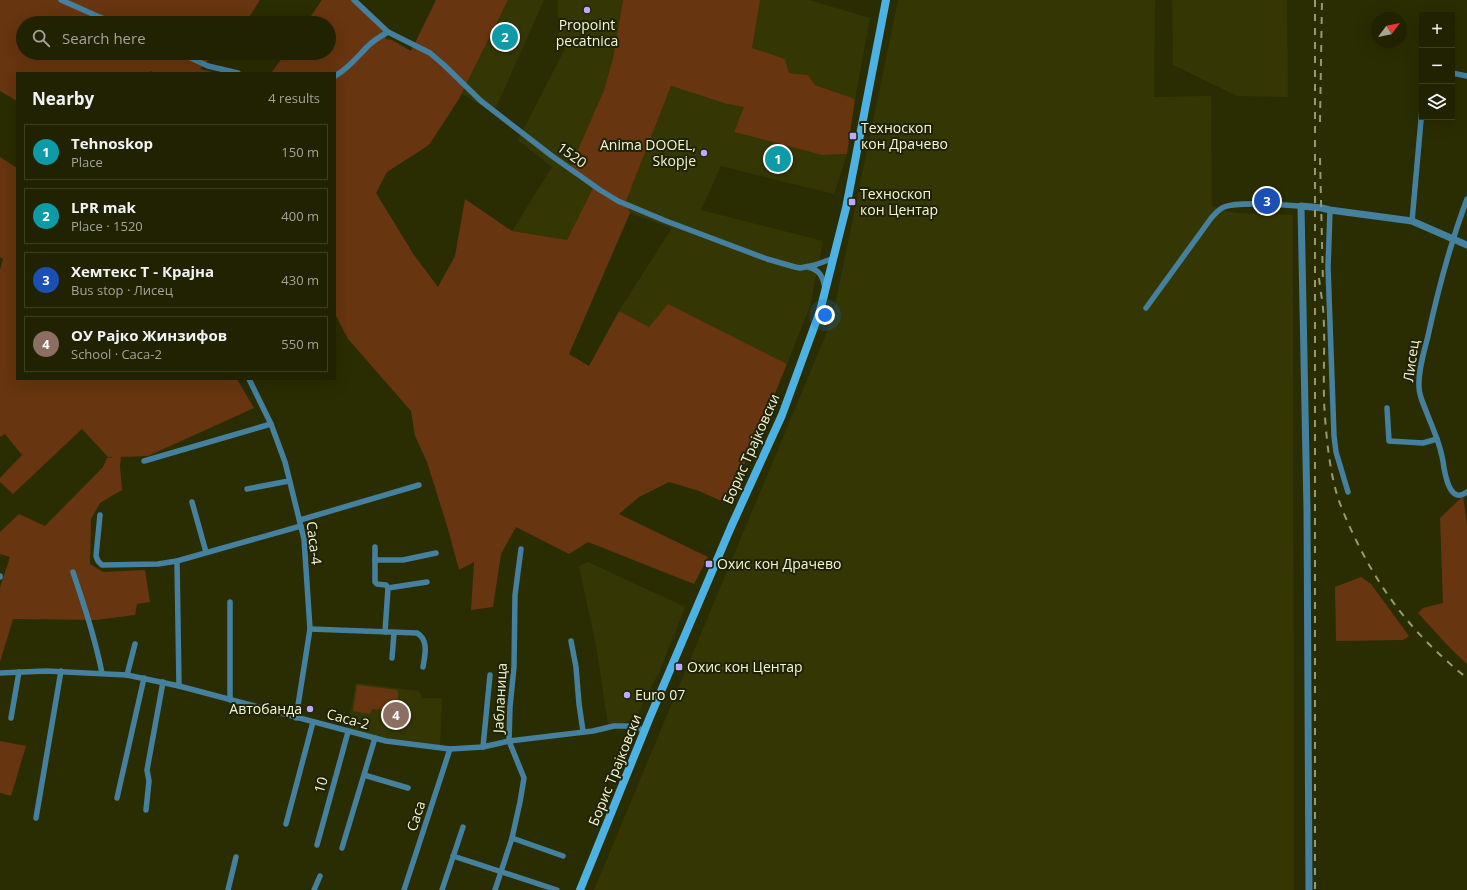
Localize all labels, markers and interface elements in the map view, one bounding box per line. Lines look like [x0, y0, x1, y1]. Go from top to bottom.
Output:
marker: Propoint pecatnica [582, 5, 592, 15]
north arrow [1371, 12, 1407, 48]
map controls [1419, 12, 1455, 120]
button: + [1419, 12, 1455, 48]
place label: Propoint pecatnica [556, 15, 618, 50]
search box [16, 16, 336, 60]
pin: 2 [492, 22, 518, 52]
icon: search [30, 27, 52, 49]
text: Search here [62, 28, 146, 48]
button: − [1419, 48, 1455, 84]
button: layers [1419, 84, 1455, 120]
text: Nearby [32, 87, 94, 110]
text: 4 results [268, 89, 320, 107]
place label: Техноскоп кон Драчево [861, 118, 948, 153]
marker: Техноскоп кон Драчево [848, 131, 858, 141]
text: Tehnoskop [71, 133, 153, 153]
place label: Anima DOOEL, Skopje [600, 135, 696, 170]
street label: 1520 [554, 137, 591, 172]
text: 1 [42, 143, 50, 161]
text: 150 m [281, 143, 319, 161]
pin: 1 [765, 144, 791, 174]
marker: Anima DOOEL, Skopje [699, 148, 709, 158]
text: Place [71, 153, 103, 171]
place label: Техноскоп кон Центар [860, 184, 938, 219]
pin: 3 [1254, 186, 1280, 216]
text: LPR mak [71, 197, 136, 217]
marker: Техноскоп кон Центар [847, 197, 857, 207]
text: 2 [42, 207, 50, 225]
text: 400 m [281, 207, 319, 225]
text: Place · 1520 [71, 217, 143, 235]
text: Хемтекс Т - Крајна [71, 261, 214, 281]
text: 3 [42, 271, 50, 289]
text: 430 m [281, 271, 319, 289]
text: Bus stop · Лисец [71, 281, 173, 299]
your location [815, 305, 835, 325]
text: ОУ Рајко Жинзифов [71, 325, 227, 345]
text: 4 [42, 335, 50, 353]
text: 550 m [281, 335, 319, 353]
street label: Лисец [1398, 339, 1423, 383]
text: School · Саса-2 [71, 345, 162, 363]
street label: Борис Трајковски [718, 391, 783, 507]
street label: Саса-4 [302, 520, 327, 566]
place label: Охис кон Драчево [717, 554, 841, 573]
marker: Охис кон Драчево [704, 559, 714, 569]
place label: Охис кон Центар [687, 657, 803, 676]
marker: Охис кон Центар [674, 662, 684, 672]
street label: Јабланица [488, 663, 511, 735]
place label: Euro 07 [635, 685, 685, 704]
marker: Euro 07 [622, 690, 632, 700]
place label: Автобанда [229, 699, 302, 718]
pin: 4 [383, 700, 409, 730]
marker: Автобанда [305, 704, 315, 714]
street label: Саса-2 [325, 704, 372, 733]
street label: Борис Трајковски [583, 711, 646, 829]
street label: 10 [309, 775, 332, 795]
street label: Саса [402, 798, 429, 834]

